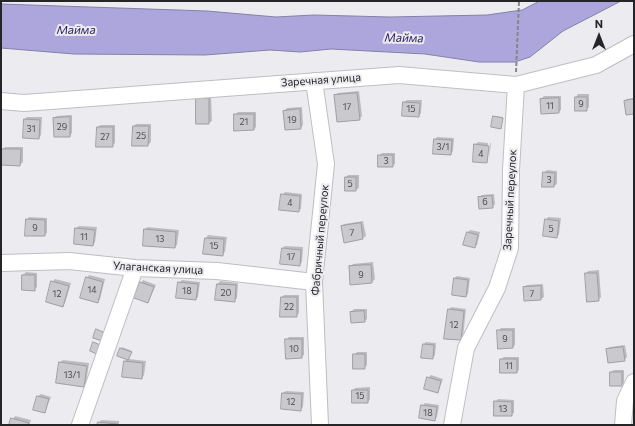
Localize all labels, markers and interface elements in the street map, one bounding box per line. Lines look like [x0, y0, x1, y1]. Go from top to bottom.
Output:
north arrow [579, 16, 619, 56]
text: N [595, 17, 603, 30]
water label: Майма [56, 23, 96, 37]
water label: Майма [384, 30, 424, 46]
street label: Заречная улица [281, 71, 361, 89]
house number: 9 [578, 99, 584, 109]
house number: 11 [546, 101, 554, 111]
house number: 17 [343, 102, 351, 112]
house number: 15 [406, 104, 416, 114]
house number: 19 [287, 115, 297, 125]
house number: 21 [240, 117, 248, 127]
house number: 29 [57, 122, 67, 132]
house number: 31 [27, 124, 35, 134]
house number: 25 [136, 131, 146, 141]
house number: 27 [100, 132, 110, 142]
house number: 3/1 [437, 142, 449, 152]
house number: 4 [478, 149, 484, 159]
street label: Заречный переулок [501, 149, 519, 251]
house number: 3 [383, 156, 389, 166]
house number: 3 [546, 175, 552, 185]
house number: 5 [347, 179, 353, 189]
street label: Фабричный переулок [309, 184, 331, 296]
house number: 6 [482, 197, 488, 207]
house number: 4 [287, 198, 293, 208]
house number: 9 [32, 223, 38, 233]
house number: 5 [548, 224, 554, 234]
house number: 7 [350, 228, 354, 238]
house number: 11 [80, 232, 88, 242]
house number: 13 [156, 234, 164, 244]
house number: 15 [209, 241, 219, 251]
house number: 17 [287, 252, 295, 262]
street label: Улаганская улица [113, 259, 203, 277]
house number: 9 [358, 270, 364, 280]
house number: 14 [87, 285, 97, 295]
house number: 18 [182, 286, 192, 296]
house number: 20 [221, 288, 231, 298]
house number: 12 [53, 289, 61, 299]
house number: 7 [530, 289, 534, 299]
house number: 22 [284, 302, 294, 312]
house number: 12 [450, 320, 458, 330]
house number: 9 [502, 334, 508, 344]
house number: 10 [289, 344, 299, 354]
house number: 11 [505, 361, 513, 371]
house number: 13/1 [64, 370, 80, 380]
house number: 15 [355, 391, 365, 401]
house number: 12 [287, 397, 295, 407]
house number: 13 [499, 404, 507, 414]
house number: 18 [423, 408, 433, 418]

